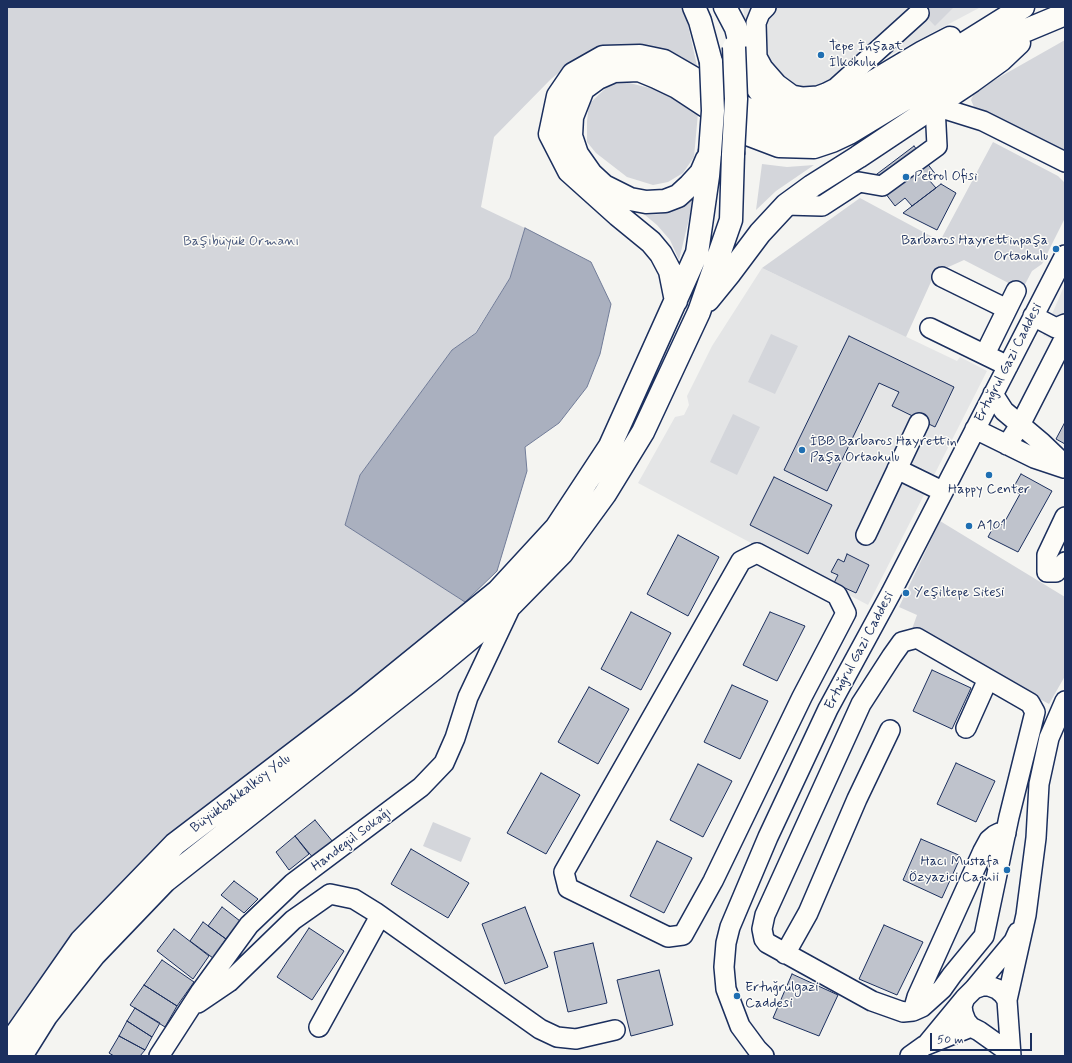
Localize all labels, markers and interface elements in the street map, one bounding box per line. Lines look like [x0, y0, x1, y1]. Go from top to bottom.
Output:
place label: Tepe İnşaat İlkokulu [829, 39, 903, 72]
marker: Tepe İnşaat İlkokulu [816, 50, 826, 60]
place label: Petrol Ofisi [914, 169, 978, 185]
marker: Petrol Ofisi [901, 172, 911, 182]
place label: Barbaros Hayrettinpaşa Ortaokulu [901, 233, 1048, 266]
park label: Başıbüyük Ormanı [183, 234, 299, 250]
marker: Barbaros Hayrettinpaşa Ortaokulu [1051, 244, 1061, 254]
street label: Ertuğrul Gazi Caddesi [972, 301, 1046, 425]
place label: İBB Barbaros Hayrettin Paşa Ortaokulu [810, 434, 957, 466]
marker: İBB Barbaros Hayrettin Paşa Ortaokulu [797, 445, 807, 455]
marker: Happy Center [984, 470, 994, 480]
place label: Happy Center [948, 482, 1030, 498]
place label: A101 [977, 518, 1006, 534]
marker: A101 [964, 521, 974, 531]
place label: Yeşiltepe Sitesi [914, 585, 1004, 601]
marker: Yeşiltepe Sitesi [901, 588, 911, 598]
street label: Ertuğrul Gazi Caddesi [822, 589, 898, 713]
street label: Büyükbakkalköy Yolu [188, 751, 294, 837]
street label: Handegül Sokağı [309, 804, 395, 876]
place label: Hacı Mustafa Özyazici Camii [909, 854, 999, 886]
marker: Hacı Mustafa Özyazici Camii [1002, 865, 1012, 875]
place label: Ertuğrulgazi Caddesi [745, 980, 818, 1012]
marker: Ertuğrulgazi Caddesi [732, 991, 742, 1001]
scale bar [932, 1025, 1034, 1051]
text: 50 m [937, 1032, 964, 1048]

